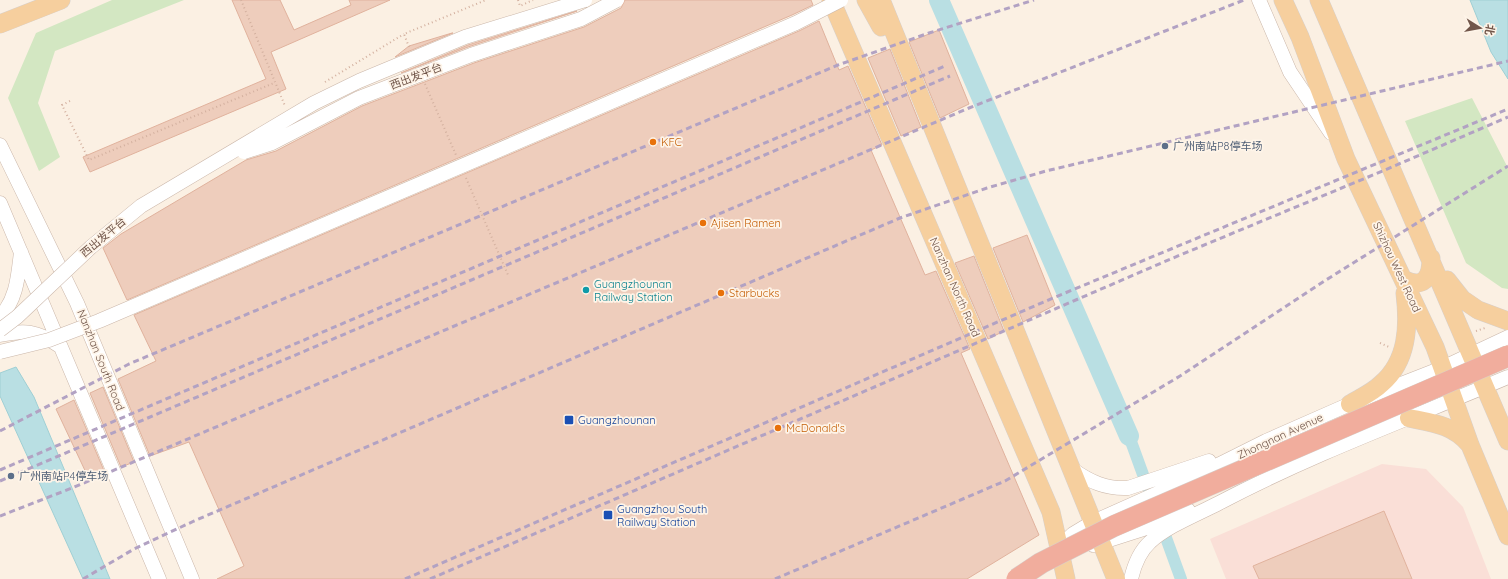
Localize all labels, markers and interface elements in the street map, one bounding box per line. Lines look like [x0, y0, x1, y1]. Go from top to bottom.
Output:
north arrow [1460, 8, 1500, 48]
text: 北 [1482, 23, 1498, 37]
street label: 西出发平台 [388, 60, 444, 92]
place label: KFC [661, 135, 682, 149]
marker: KFC [648, 137, 658, 147]
place label: 广州南站P8停车场 [1173, 139, 1263, 153]
marker: 广州南站P8停车场 [1160, 141, 1170, 151]
street label: 西出发平台 [77, 214, 129, 260]
place label: Ajisen Ramen [711, 216, 781, 230]
marker: Ajisen Ramen [698, 218, 708, 228]
street label: Shizhou West Road [1370, 220, 1424, 314]
street label: Nanzhan North Road [927, 235, 983, 339]
place label: Guangzhounan Railway Station [594, 277, 673, 304]
marker: Guangzhounan Railway Station [581, 285, 591, 295]
place label: Starbucks [729, 286, 779, 300]
marker: Starbucks [716, 288, 726, 298]
street label: Nanzhan South Road [74, 307, 128, 413]
street label: Zhongnan Avenue [1235, 410, 1325, 462]
place label: Guangzhounan [578, 413, 656, 427]
marker: Guangzhounan [563, 414, 575, 426]
place label: McDonald's [786, 421, 845, 435]
marker: McDonald's [773, 423, 783, 433]
place label: 广州南站P4停车场 [19, 469, 108, 483]
marker: 广州南站P4停车场 [6, 471, 16, 481]
place label: Guangzhou South Railway Station [617, 502, 707, 529]
marker: Guangzhou South Railway Station [602, 509, 614, 521]

